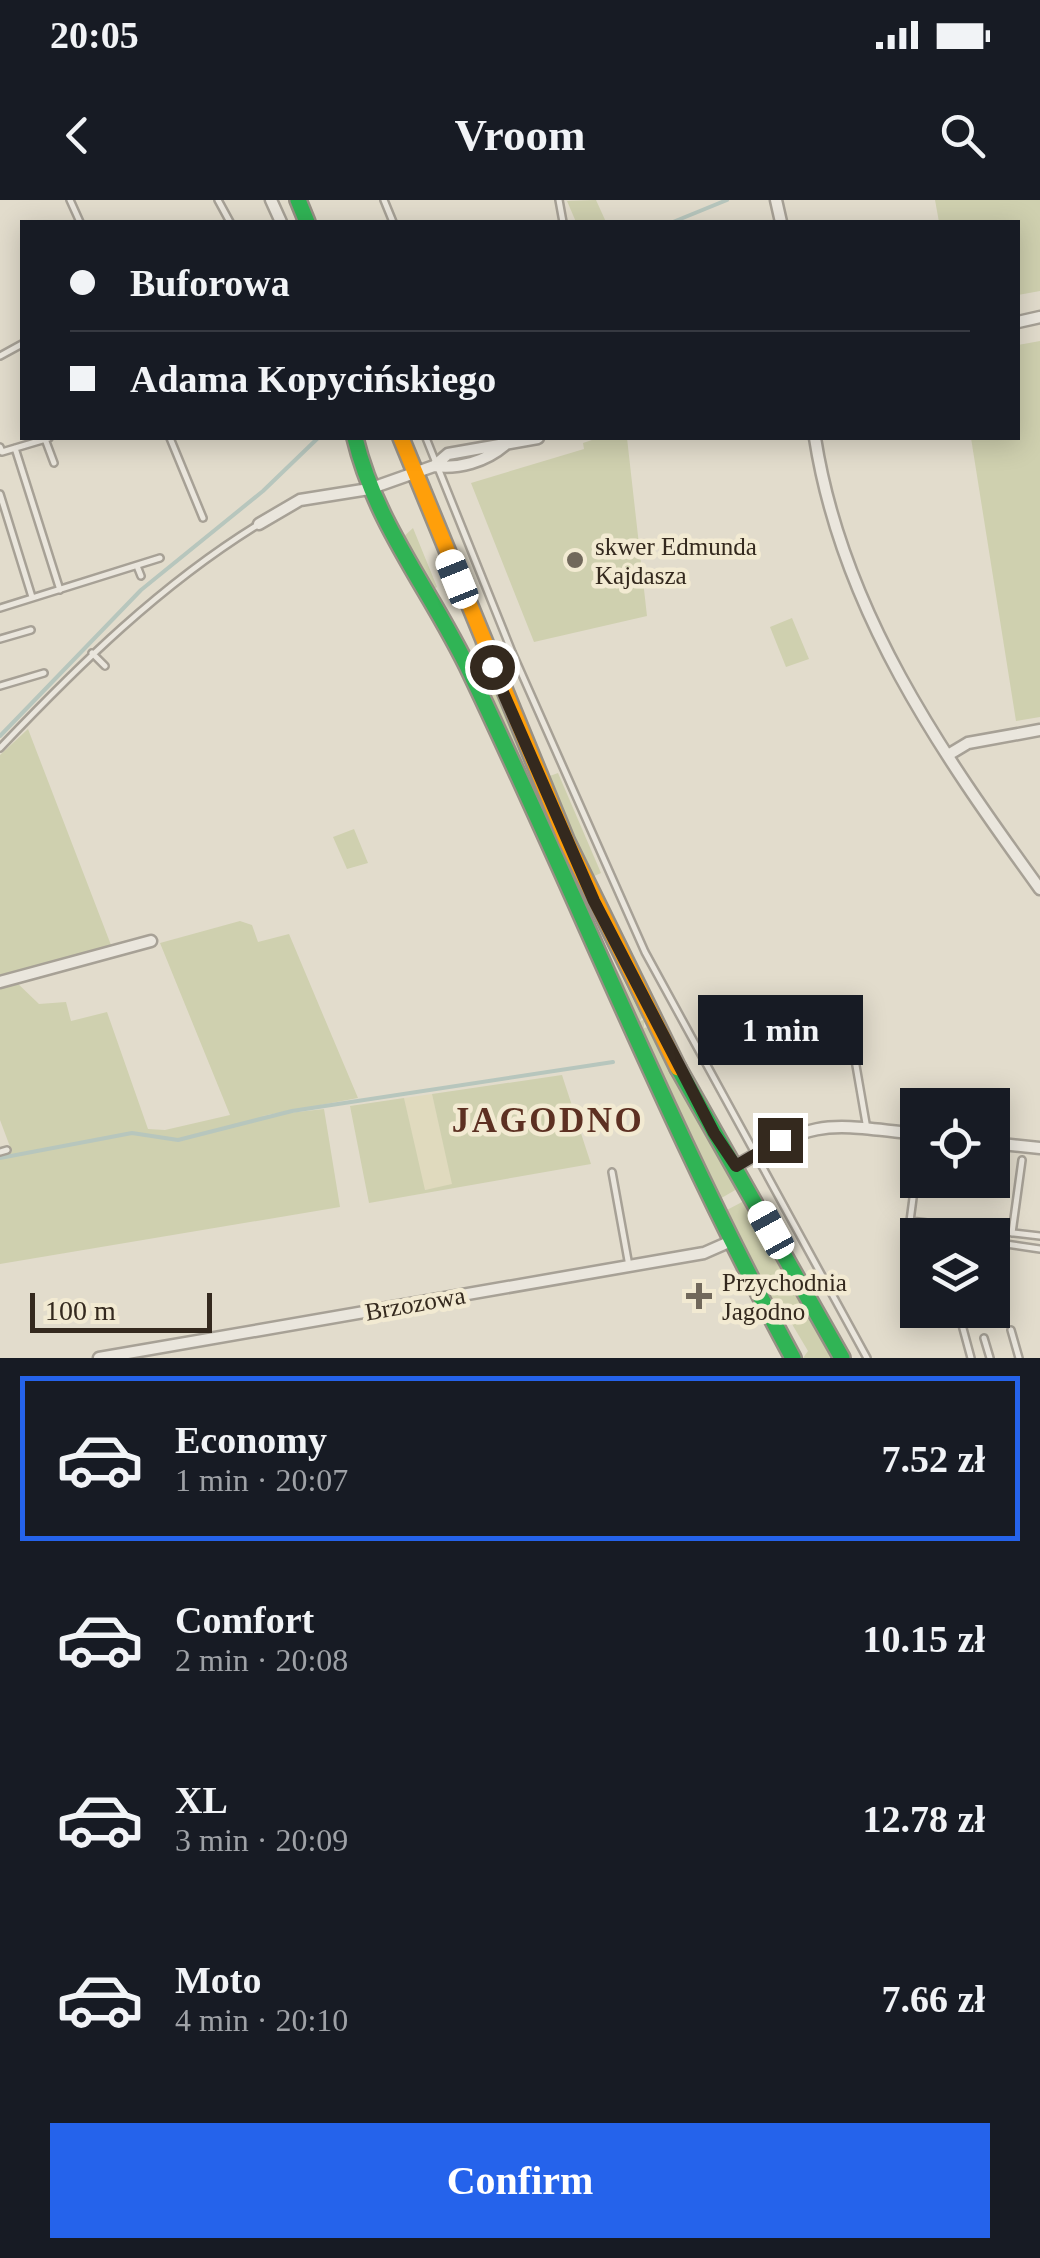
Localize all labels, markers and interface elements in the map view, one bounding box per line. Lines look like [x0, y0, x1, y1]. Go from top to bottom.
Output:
text: 20:05 [50, 14, 139, 56]
icon: back [50, 108, 105, 163]
icon: search [935, 108, 990, 163]
text: Vroom [455, 110, 585, 160]
text: Buforowa [130, 262, 290, 304]
text: Adama Kopycińskiego [130, 358, 496, 400]
place label: skwer Edmunda Kajdasza [595, 533, 757, 589]
car [432, 546, 482, 612]
marker: skwer Edmunda Kajdasza [564, 549, 586, 571]
route start [470, 645, 515, 690]
callout: 1 min [698, 995, 862, 1065]
text: 1 min [742, 1012, 819, 1048]
map controls [900, 1088, 1010, 1328]
button: locate [900, 1088, 1010, 1198]
district label: JAGODNO [452, 1101, 644, 1140]
route end [758, 1118, 803, 1163]
car [743, 1196, 799, 1264]
button: layers [900, 1218, 1010, 1328]
place label: Przychodnia Jagodno [722, 1269, 847, 1325]
street label: Brzozowa [363, 1281, 467, 1326]
marker: Przychodnia Jagodno [686, 1283, 712, 1309]
scale bar [30, 1288, 212, 1332]
text: 100 m [45, 1295, 116, 1326]
icon: car [55, 1414, 145, 1504]
text: Economy [175, 1419, 327, 1461]
text: 7.52 zł [882, 1438, 985, 1480]
text: 1 min · 20:07 [175, 1462, 348, 1498]
icon: car [55, 1594, 145, 1684]
text: Comfort [175, 1599, 314, 1641]
text: 10.15 zł [863, 1618, 985, 1660]
text: 2 min · 20:08 [175, 1642, 348, 1678]
icon: car [55, 1774, 145, 1864]
text: XL [175, 1779, 228, 1821]
text: 12.78 zł [863, 1798, 985, 1840]
text: 3 min · 20:09 [175, 1822, 348, 1858]
icon: car [55, 1954, 145, 2044]
text: Moto [175, 1959, 262, 2001]
text: 7.66 zł [882, 1978, 985, 2020]
text: 4 min · 20:10 [175, 2002, 348, 2038]
button: Confirm [50, 2123, 990, 2238]

